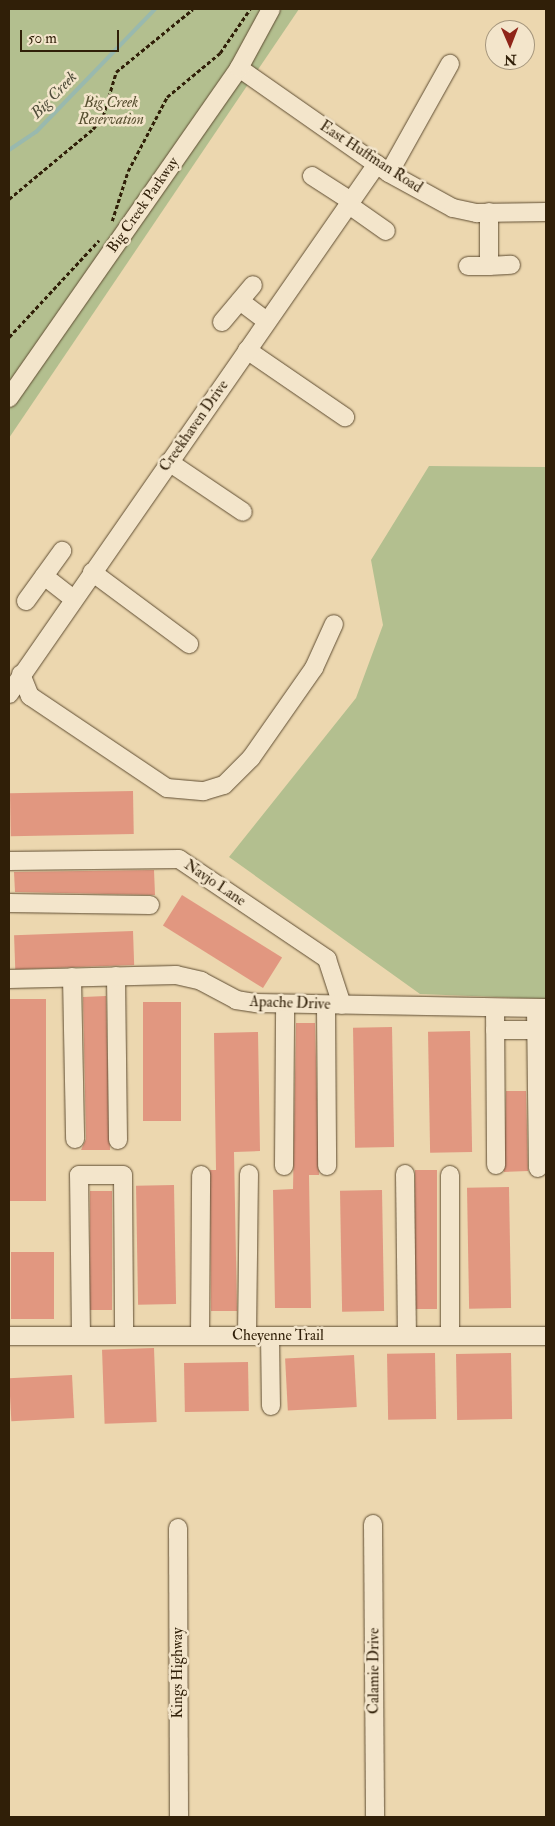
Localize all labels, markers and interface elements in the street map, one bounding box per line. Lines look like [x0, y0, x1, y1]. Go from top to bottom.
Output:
scale bar [22, 20, 121, 52]
north arrow [485, 20, 535, 70]
text: 50 m [28, 29, 57, 48]
text: N [504, 51, 517, 68]
water label: Big Creek [27, 67, 81, 123]
park label: Big Creek Reservation [78, 93, 144, 128]
street label: East Huffman Road [316, 117, 426, 197]
street label: Big Creek Parkway [103, 154, 183, 256]
street label: Creekhaven Drive [156, 377, 232, 475]
street label: Navjo Lane [181, 856, 249, 910]
street label: Apache Drive [249, 993, 331, 1013]
street label: Cheyenne Trail [232, 1327, 324, 1345]
street label: Kings Highway [169, 1627, 187, 1719]
street label: Calamie Drive [365, 1628, 383, 1714]

